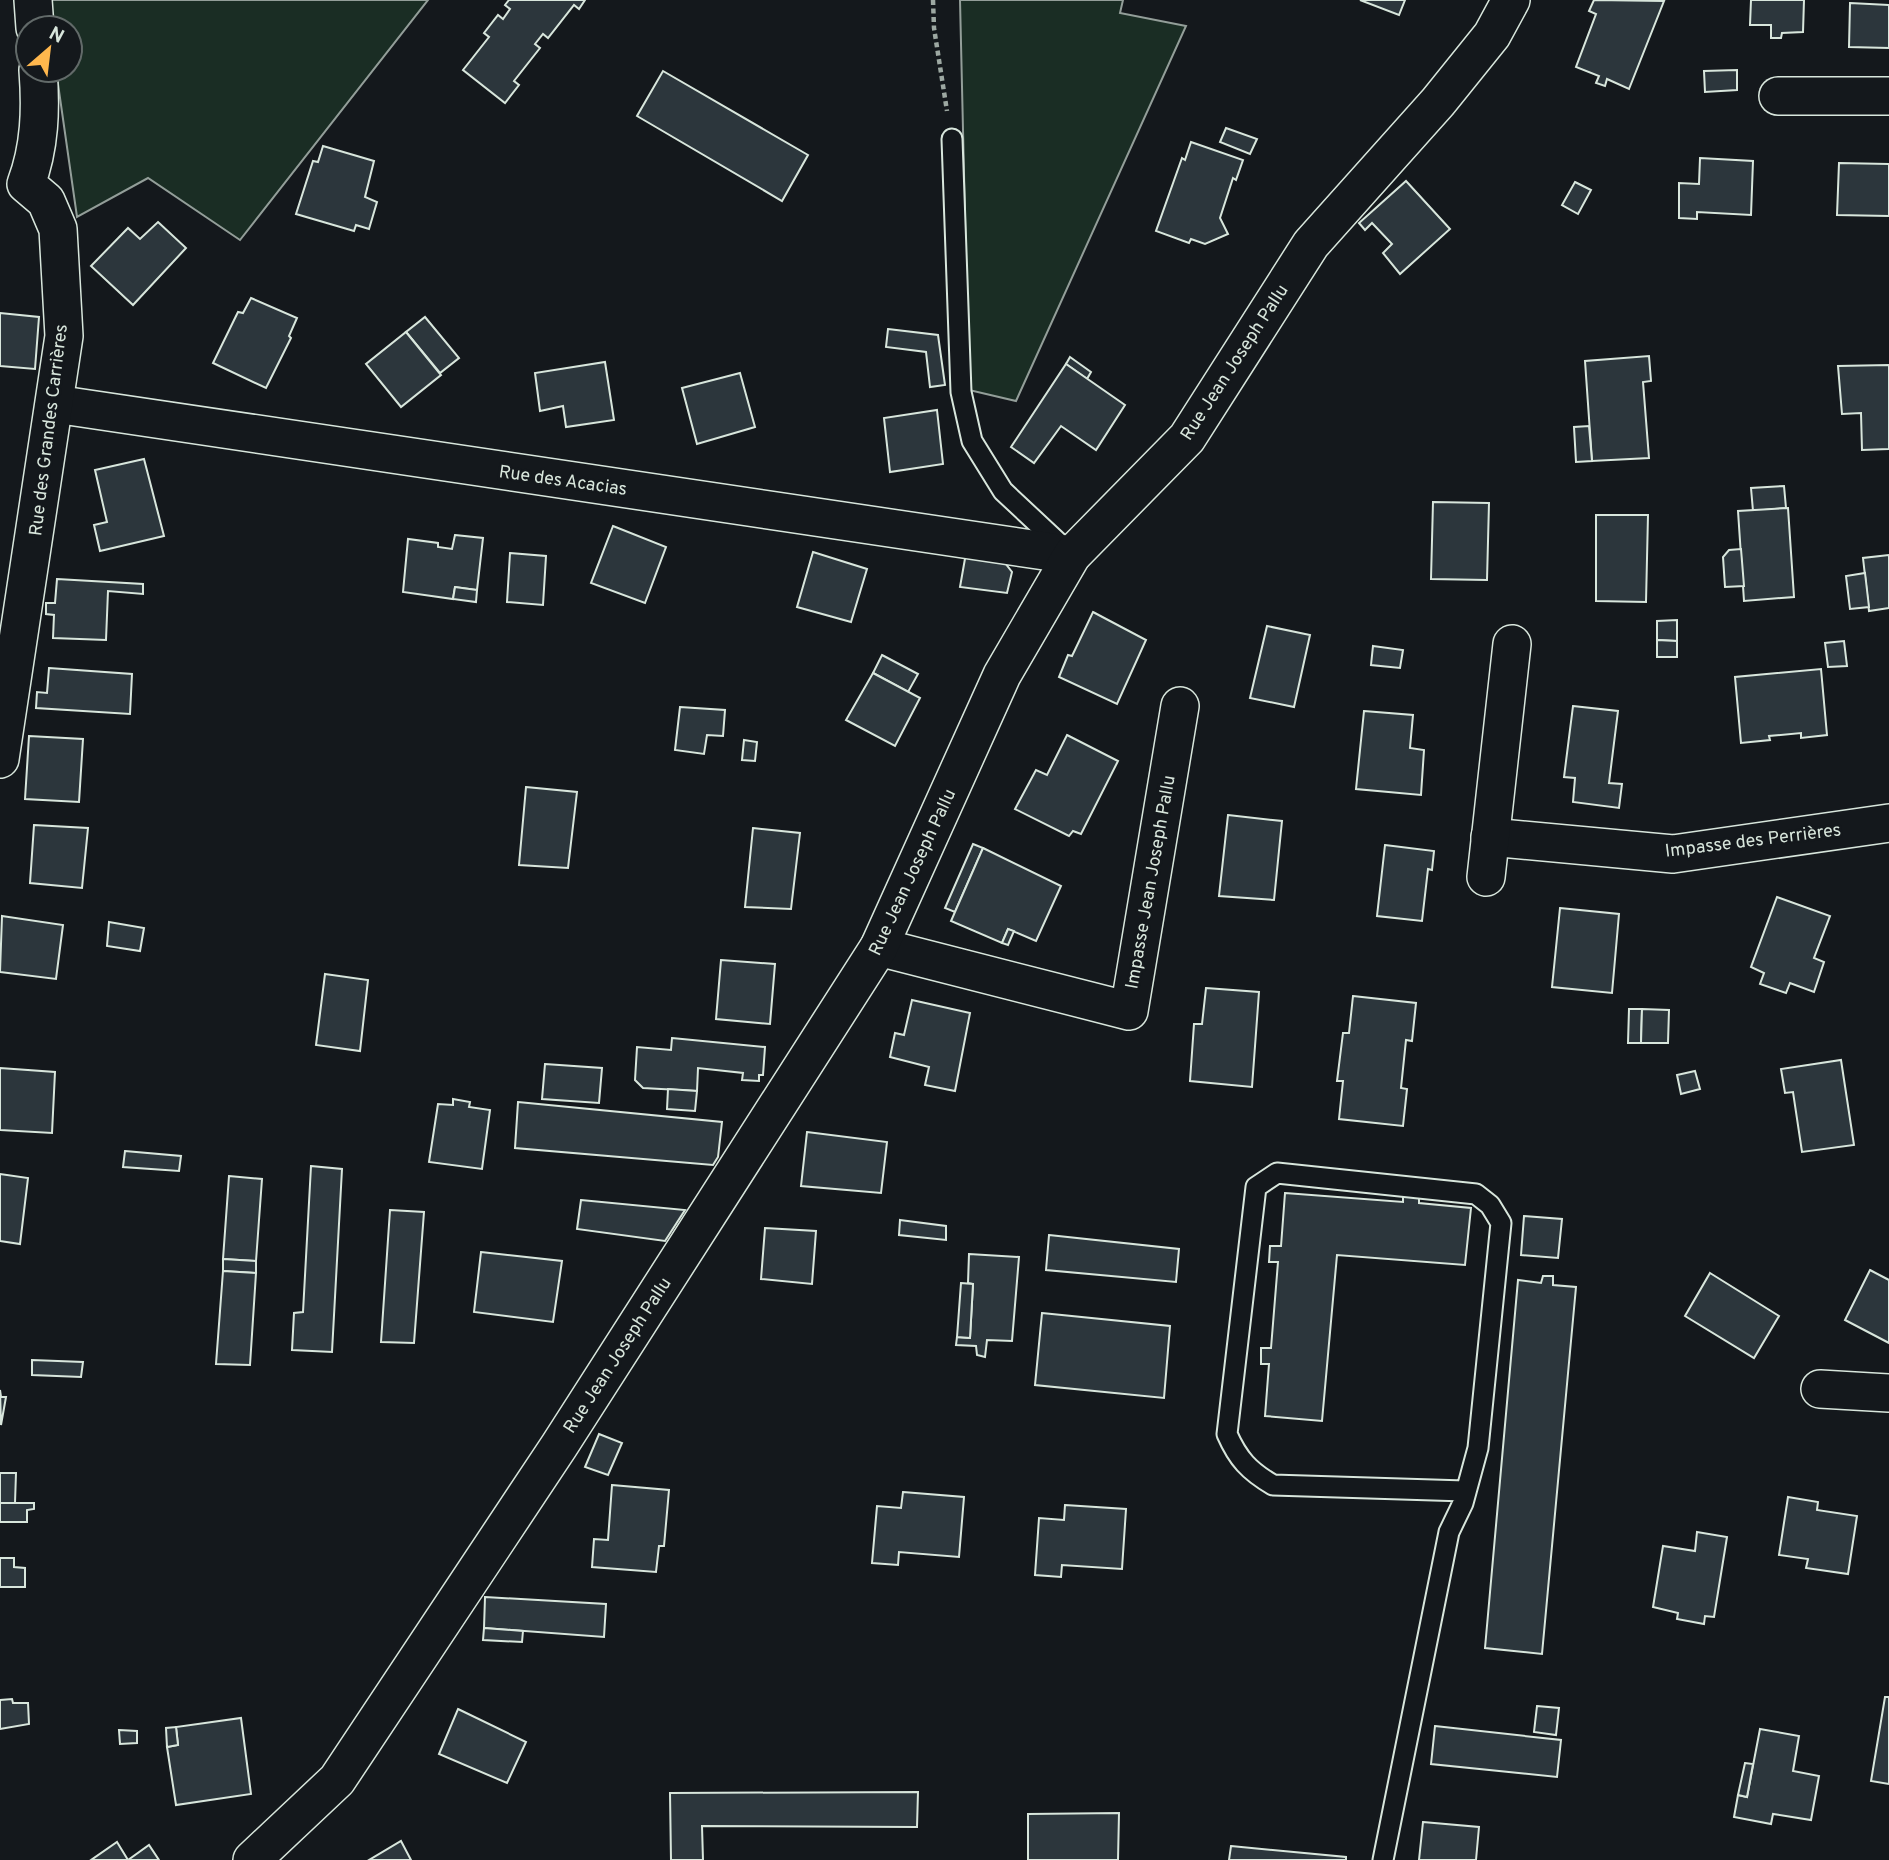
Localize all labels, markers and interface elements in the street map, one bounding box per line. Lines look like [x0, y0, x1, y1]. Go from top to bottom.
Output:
north arrow [14, 14, 84, 84]
text: N [44, 22, 68, 50]
street label: Rue Jean Joseph Pallu [1176, 280, 1294, 445]
street label: Rue des Grandes Carrières [25, 323, 74, 537]
street label: Rue des Acacias [497, 461, 628, 502]
street label: Impasse Jean Joseph Pallu [1121, 773, 1182, 991]
street label: Rue Jean Joseph Pallu [865, 786, 962, 960]
street label: Impasse des Perrières [1664, 819, 1843, 864]
street label: Rue Jean Joseph Pallu [559, 1273, 677, 1438]

